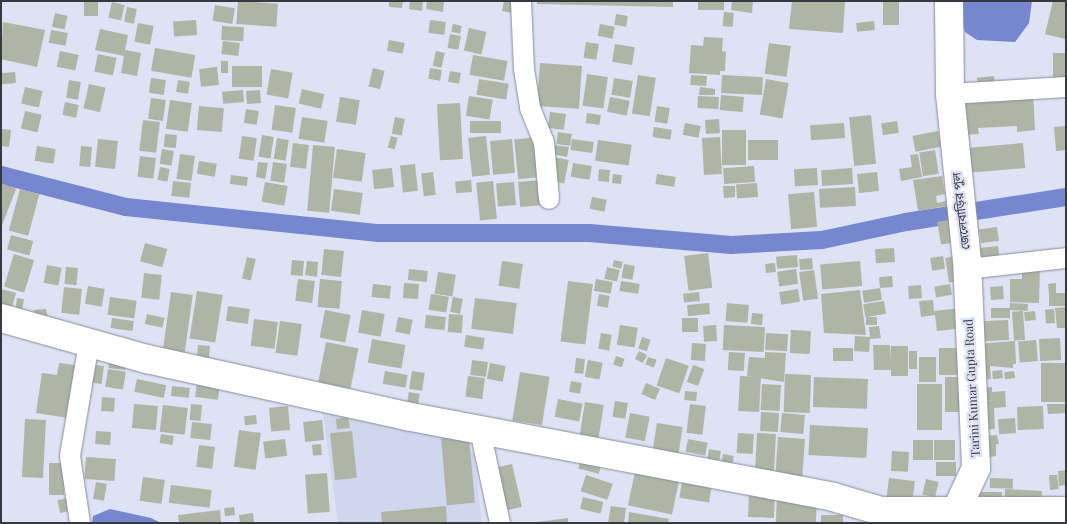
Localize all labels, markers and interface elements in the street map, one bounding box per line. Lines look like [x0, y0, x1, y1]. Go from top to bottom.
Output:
street label: জেলেবাড়ির পুল [949, 172, 973, 250]
street label: Tarini Kumar Gupta Road [961, 318, 983, 458]

